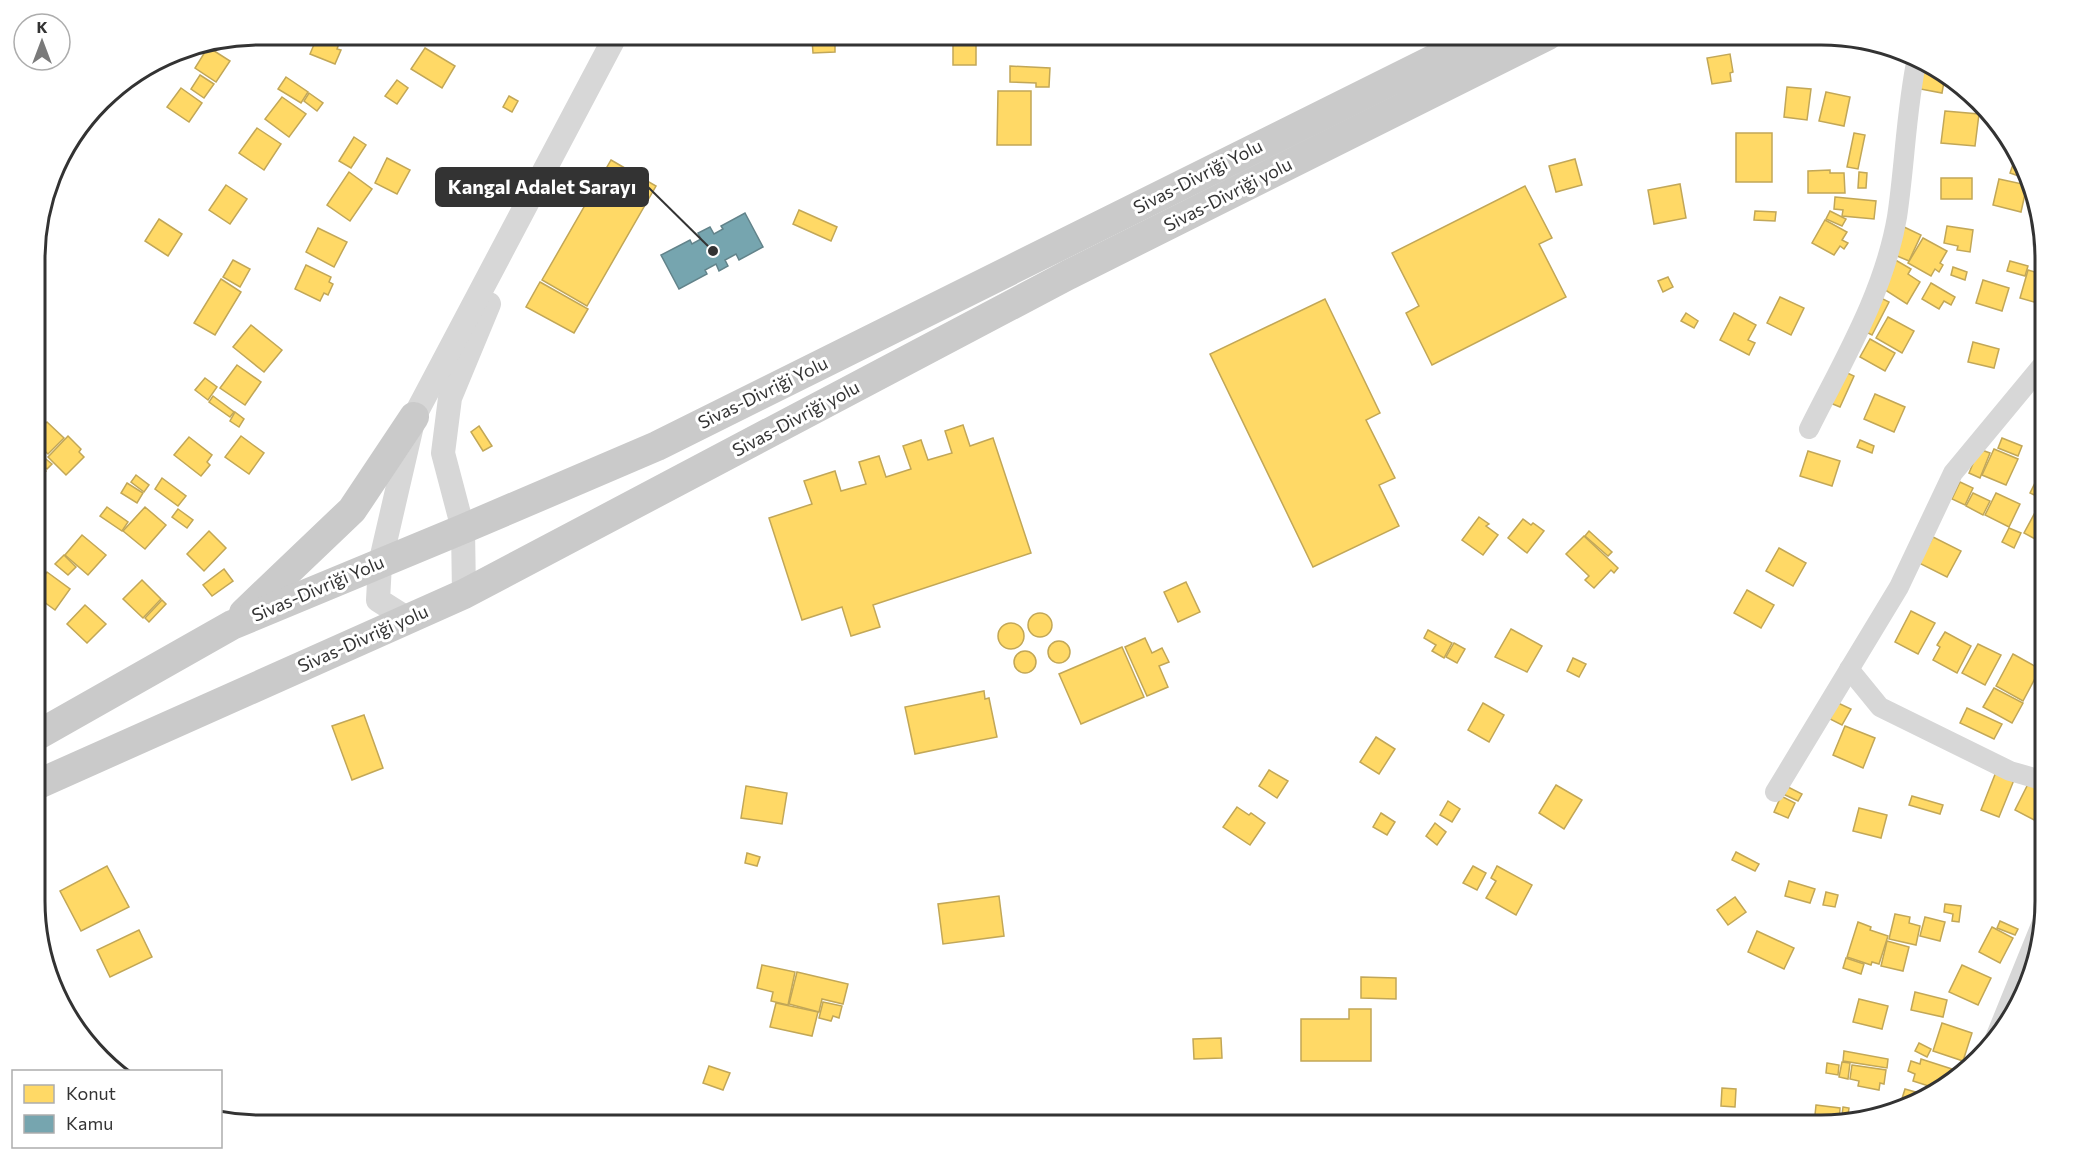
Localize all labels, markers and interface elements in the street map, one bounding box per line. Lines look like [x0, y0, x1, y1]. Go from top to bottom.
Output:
north arrow [12, 12, 72, 72]
text: K [36, 17, 48, 36]
street label: Sivas-Divriği Yolu [1129, 134, 1266, 218]
street label: Sivas-Divriği yolu [1160, 152, 1295, 236]
callout: Kangal Adalet Sarayı [436, 168, 648, 206]
text: Kangal Adalet Sarayı [448, 174, 636, 198]
street label: Sivas-Divriği Yolu [694, 351, 831, 433]
street label: Sivas-Divriği yolu [728, 375, 863, 461]
street label: Sivas-Divriği Yolu [248, 550, 387, 626]
street label: Sivas-Divriği yolu [294, 599, 431, 677]
legend [12, 1070, 222, 1148]
text: Konut [66, 1082, 116, 1104]
text: Kamu [66, 1112, 113, 1134]

